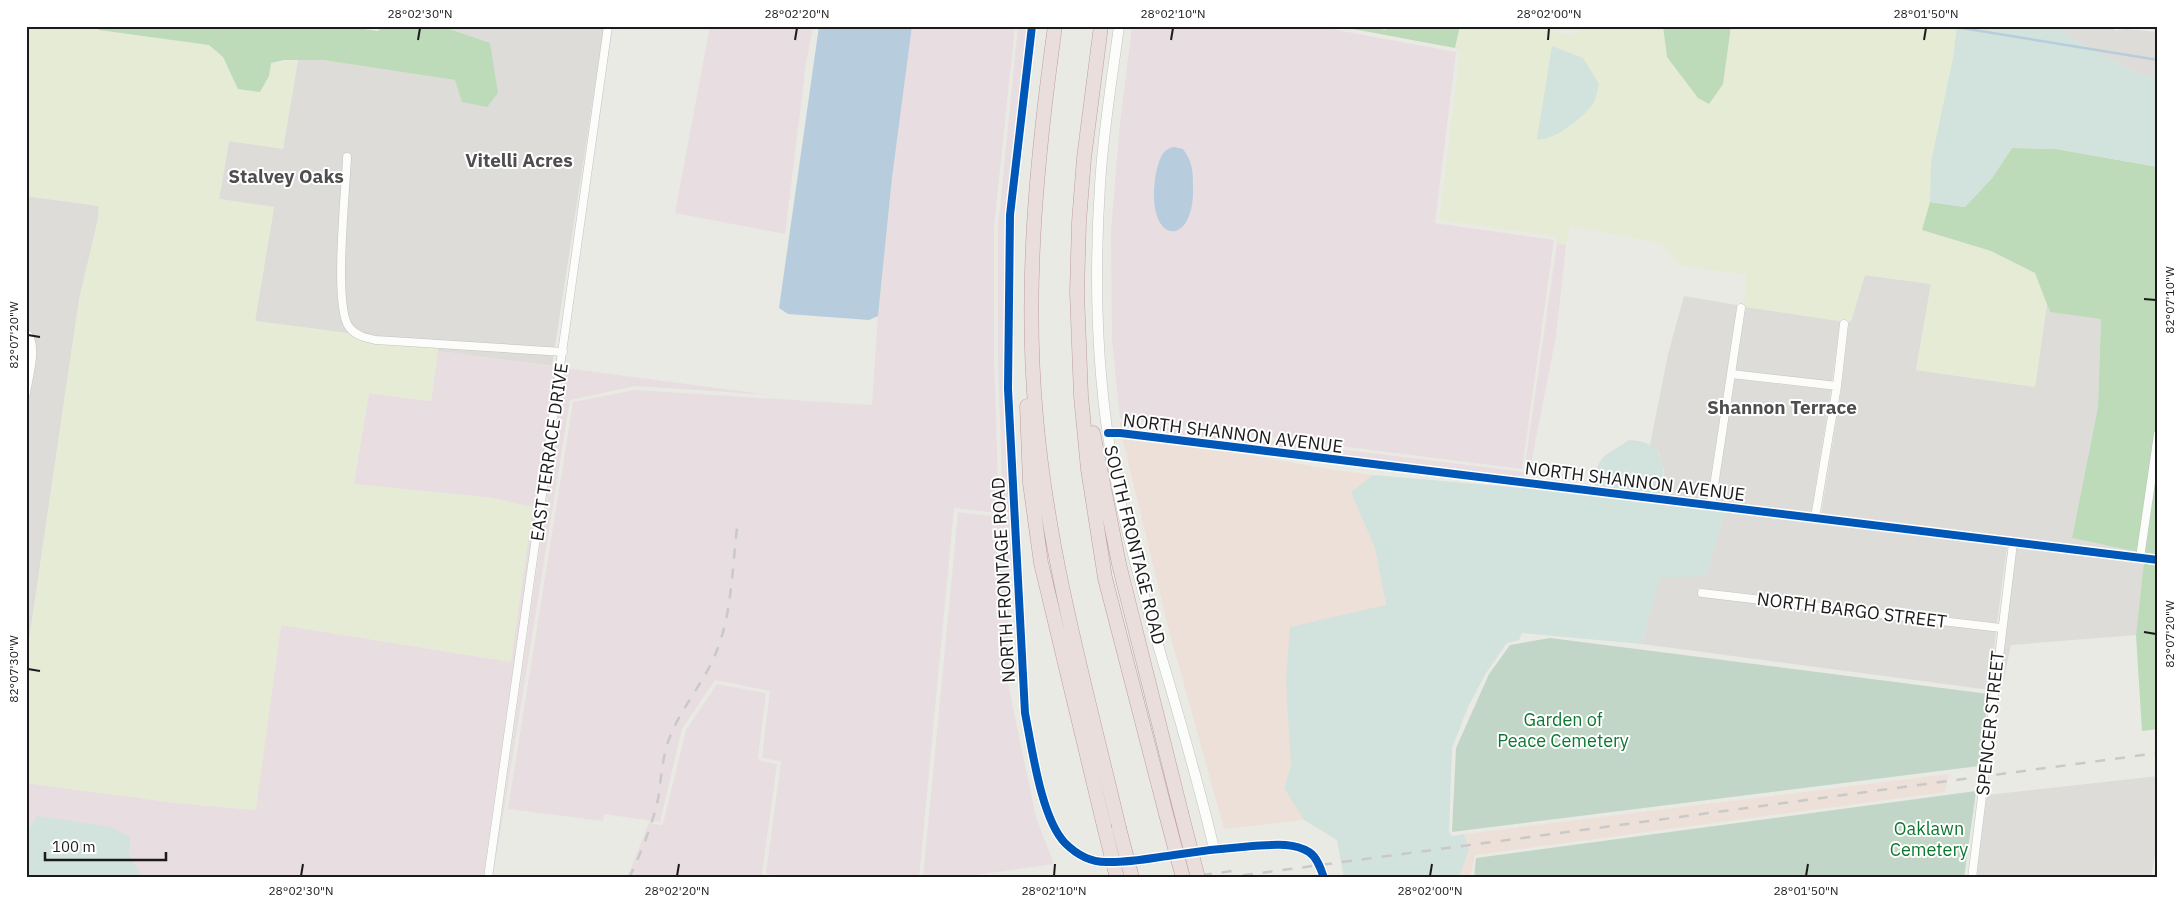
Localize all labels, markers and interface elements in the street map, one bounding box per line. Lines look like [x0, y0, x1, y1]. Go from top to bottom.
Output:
text: 28°02'30"N [387, 6, 453, 21]
text: 28°02'20"N [764, 6, 830, 21]
text: 28°02'10"N [1140, 6, 1206, 21]
text: 28°02'00"N [1516, 6, 1582, 21]
text: 28°01'50"N [1893, 6, 1959, 21]
district label: Vitelli Acres [465, 148, 573, 172]
district label: Stalvey Oaks [228, 164, 344, 188]
text: 82°07'10"W [2162, 266, 2177, 334]
text: 82°07'20"W [6, 301, 21, 369]
street label: EAST TERRACE DRIVE [525, 361, 573, 543]
district label: Shannon Terrace [1707, 395, 1857, 419]
street label: NORTH SHANNON AVENUE [1122, 408, 1344, 458]
street label: SOUTH FRONTAGE ROAD [1099, 443, 1171, 647]
street label: NORTH SHANNON AVENUE [1524, 456, 1746, 506]
street label: NORTH FRONTAGE ROAD [986, 477, 1020, 683]
street label: NORTH BARGO STREET [1756, 587, 1948, 633]
text: 82°07'20"W [2162, 600, 2177, 668]
text: 82°07'30"W [6, 635, 21, 703]
street label: SPENCER STREET [1971, 650, 2009, 796]
park label: Garden of Peace Cemetery [1497, 708, 1629, 752]
park label: Oaklawn Cemetery [1890, 817, 1968, 861]
scale bar [45, 829, 166, 861]
text: 100 m [52, 837, 96, 856]
text: 28°02'30"N [268, 883, 334, 898]
text: 28°02'20"N [644, 883, 710, 898]
text: 28°02'10"N [1021, 883, 1087, 898]
text: 28°02'00"N [1397, 883, 1463, 898]
text: 28°01'50"N [1773, 883, 1839, 898]

